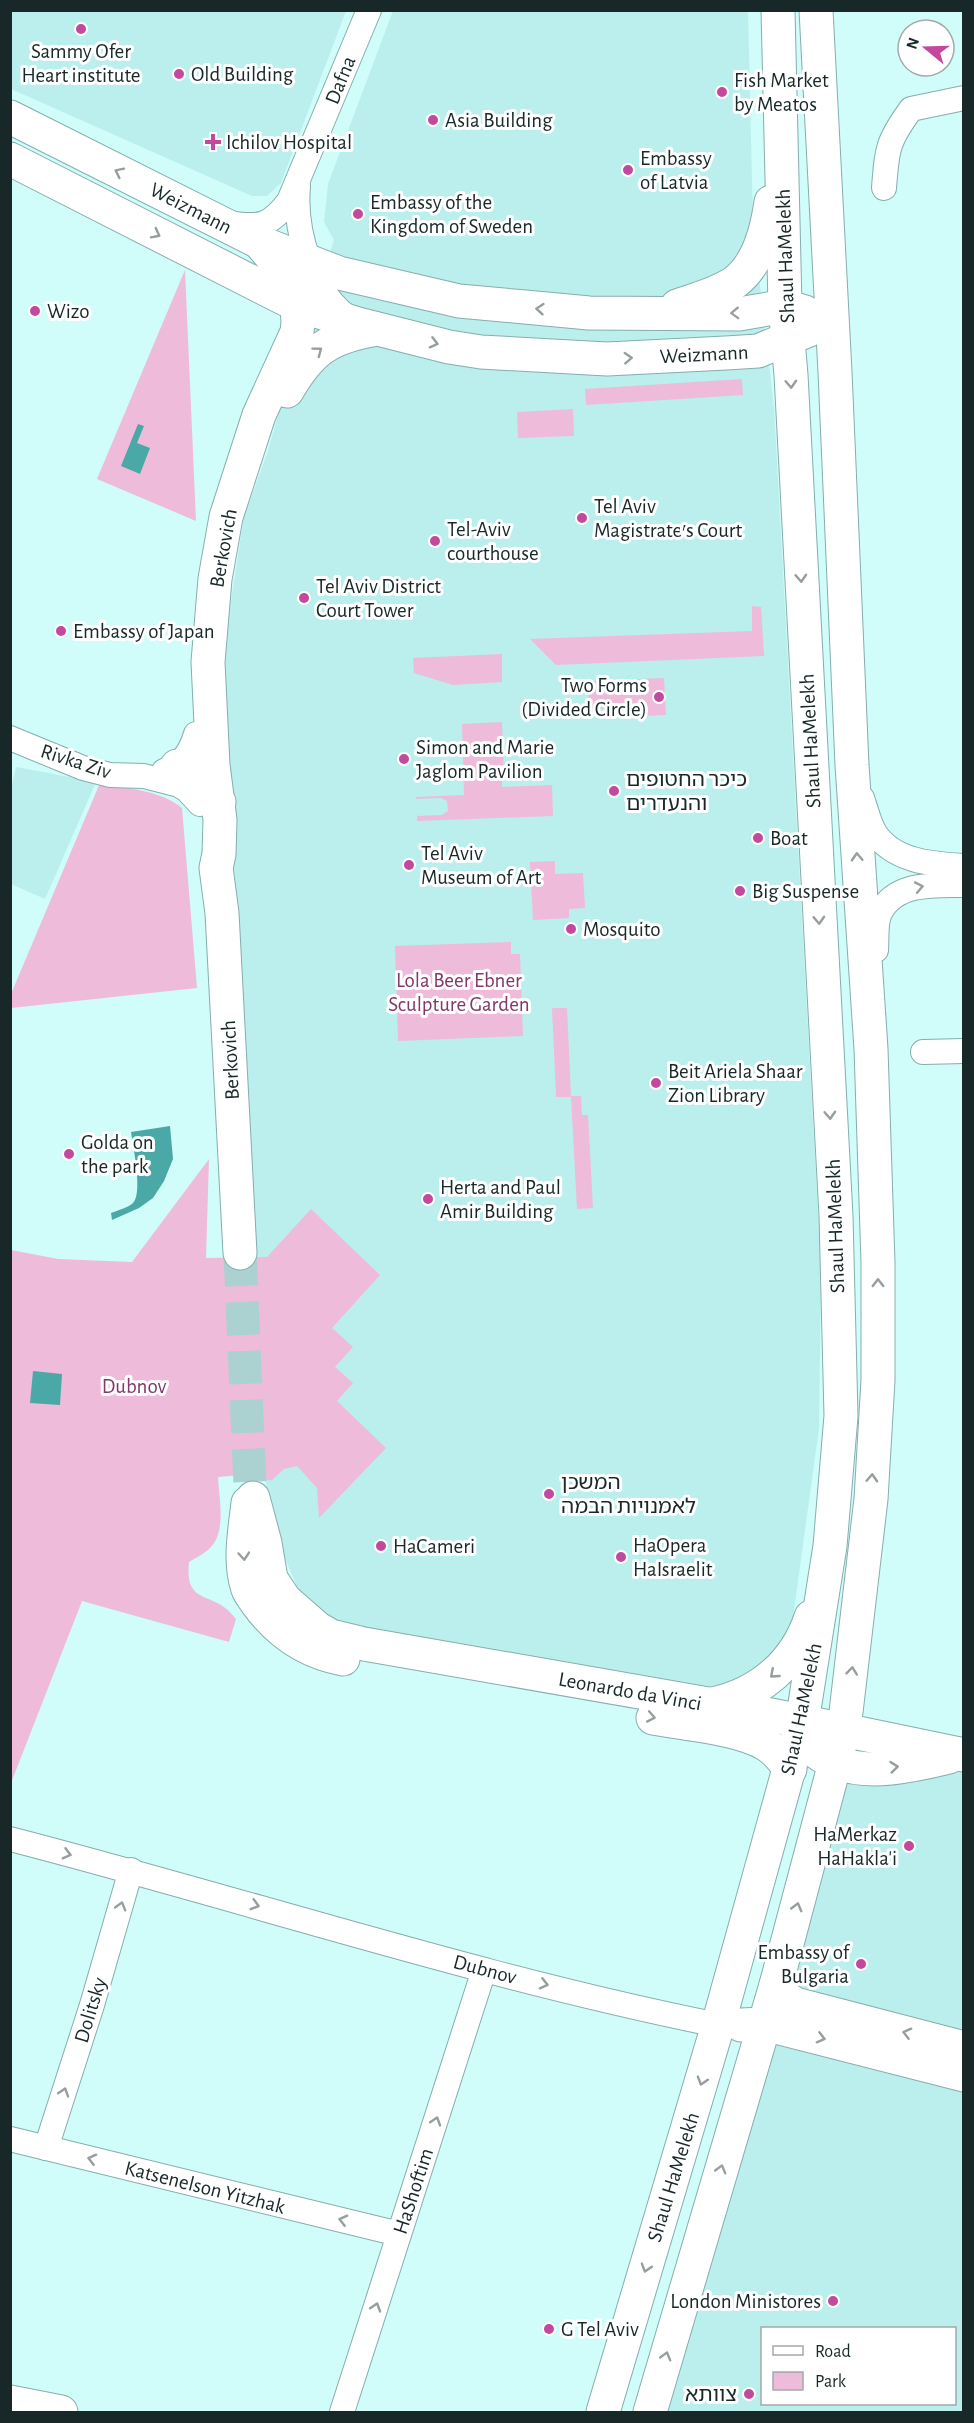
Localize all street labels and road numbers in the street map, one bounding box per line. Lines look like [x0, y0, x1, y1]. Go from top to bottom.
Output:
street label: Dafna [321, 53, 360, 107]
street label: Weizmann [146, 179, 235, 238]
street label: Shaul HaMelekh [773, 188, 798, 324]
street label: Weizmann [659, 342, 749, 367]
street label: Berkovich [206, 507, 241, 589]
street label: Shaul HaMelekh [796, 673, 825, 809]
street label: Rivka Ziv [38, 740, 114, 783]
street label: Berkovich [218, 1020, 243, 1100]
street label: Shaul HaMelekh [823, 1158, 848, 1294]
street label: Shaul HaMelekh [777, 1641, 826, 1777]
street label: Leonardo da Vinci [557, 1669, 703, 1714]
street label: Dubnov [451, 1951, 519, 1988]
street label: Dolitsky [71, 1975, 110, 2045]
street label: Shaul HaMelekh [644, 2110, 703, 2245]
street label: HaShoftim [390, 2145, 437, 2237]
street label: Katsenelson Yitzhak [123, 2157, 288, 2218]

